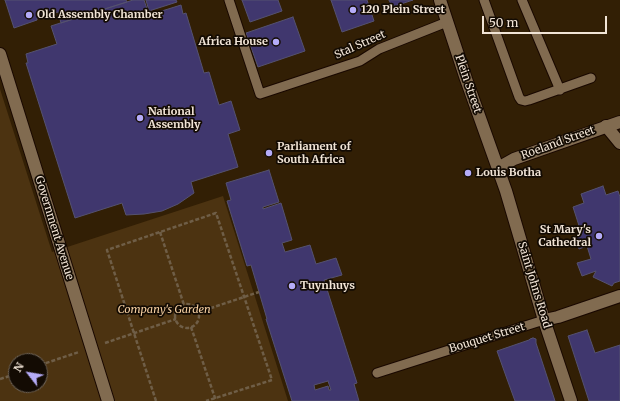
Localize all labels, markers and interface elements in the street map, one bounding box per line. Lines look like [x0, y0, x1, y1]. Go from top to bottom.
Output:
place label: 120 Plein Street [361, 3, 445, 17]
marker: 120 Plein Street [348, 5, 358, 15]
place label: Old Assembly Chamber [37, 8, 163, 22]
scale bar [484, 8, 609, 34]
marker: Old Assembly Chamber [24, 10, 34, 20]
text: 50 m [489, 15, 518, 30]
street label: Stal Street [333, 28, 387, 62]
place label: Africa House [198, 35, 268, 49]
marker: Africa House [271, 37, 281, 47]
street label: Plein Street [452, 53, 484, 115]
place label: National Assembly [148, 105, 201, 131]
marker: National Assembly [135, 113, 145, 123]
street label: Roeland Street [519, 124, 597, 162]
place label: Parliament of South Africa [277, 140, 351, 166]
marker: Parliament of South Africa [264, 148, 274, 158]
place label: Louis Botha [476, 166, 541, 180]
marker: Louis Botha [463, 168, 473, 178]
street label: Government Avenue [32, 174, 76, 282]
place label: St Mary's Cathedral [538, 223, 591, 249]
marker: St Mary's Cathedral [594, 231, 604, 241]
street label: Saint Johns Road [515, 240, 553, 330]
place label: Tuynhuys [300, 279, 355, 293]
marker: Tuynhuys [287, 281, 297, 291]
park label: Company's Garden [117, 303, 211, 317]
street label: Bouquet Street [448, 320, 526, 356]
north arrow [8, 353, 48, 393]
text: N [10, 360, 27, 375]

